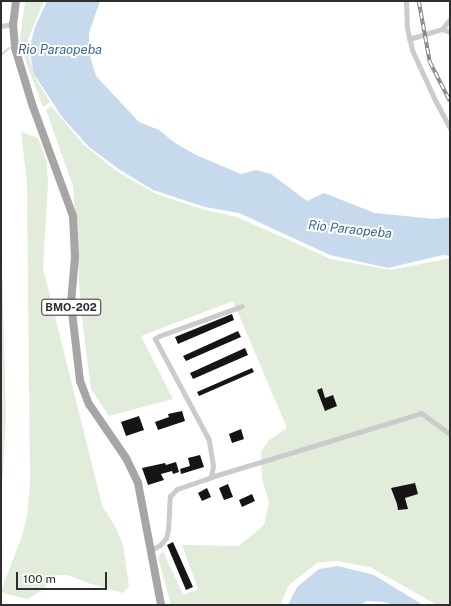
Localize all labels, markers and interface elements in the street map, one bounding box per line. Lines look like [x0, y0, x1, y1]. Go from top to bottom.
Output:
water label: Rio Paraopeba [18, 42, 102, 58]
water label: Rio Paraopeba [307, 218, 393, 242]
road number: BMO-202 [41, 298, 101, 316]
scale bar [18, 564, 109, 590]
text: 100 m [23, 572, 56, 586]

